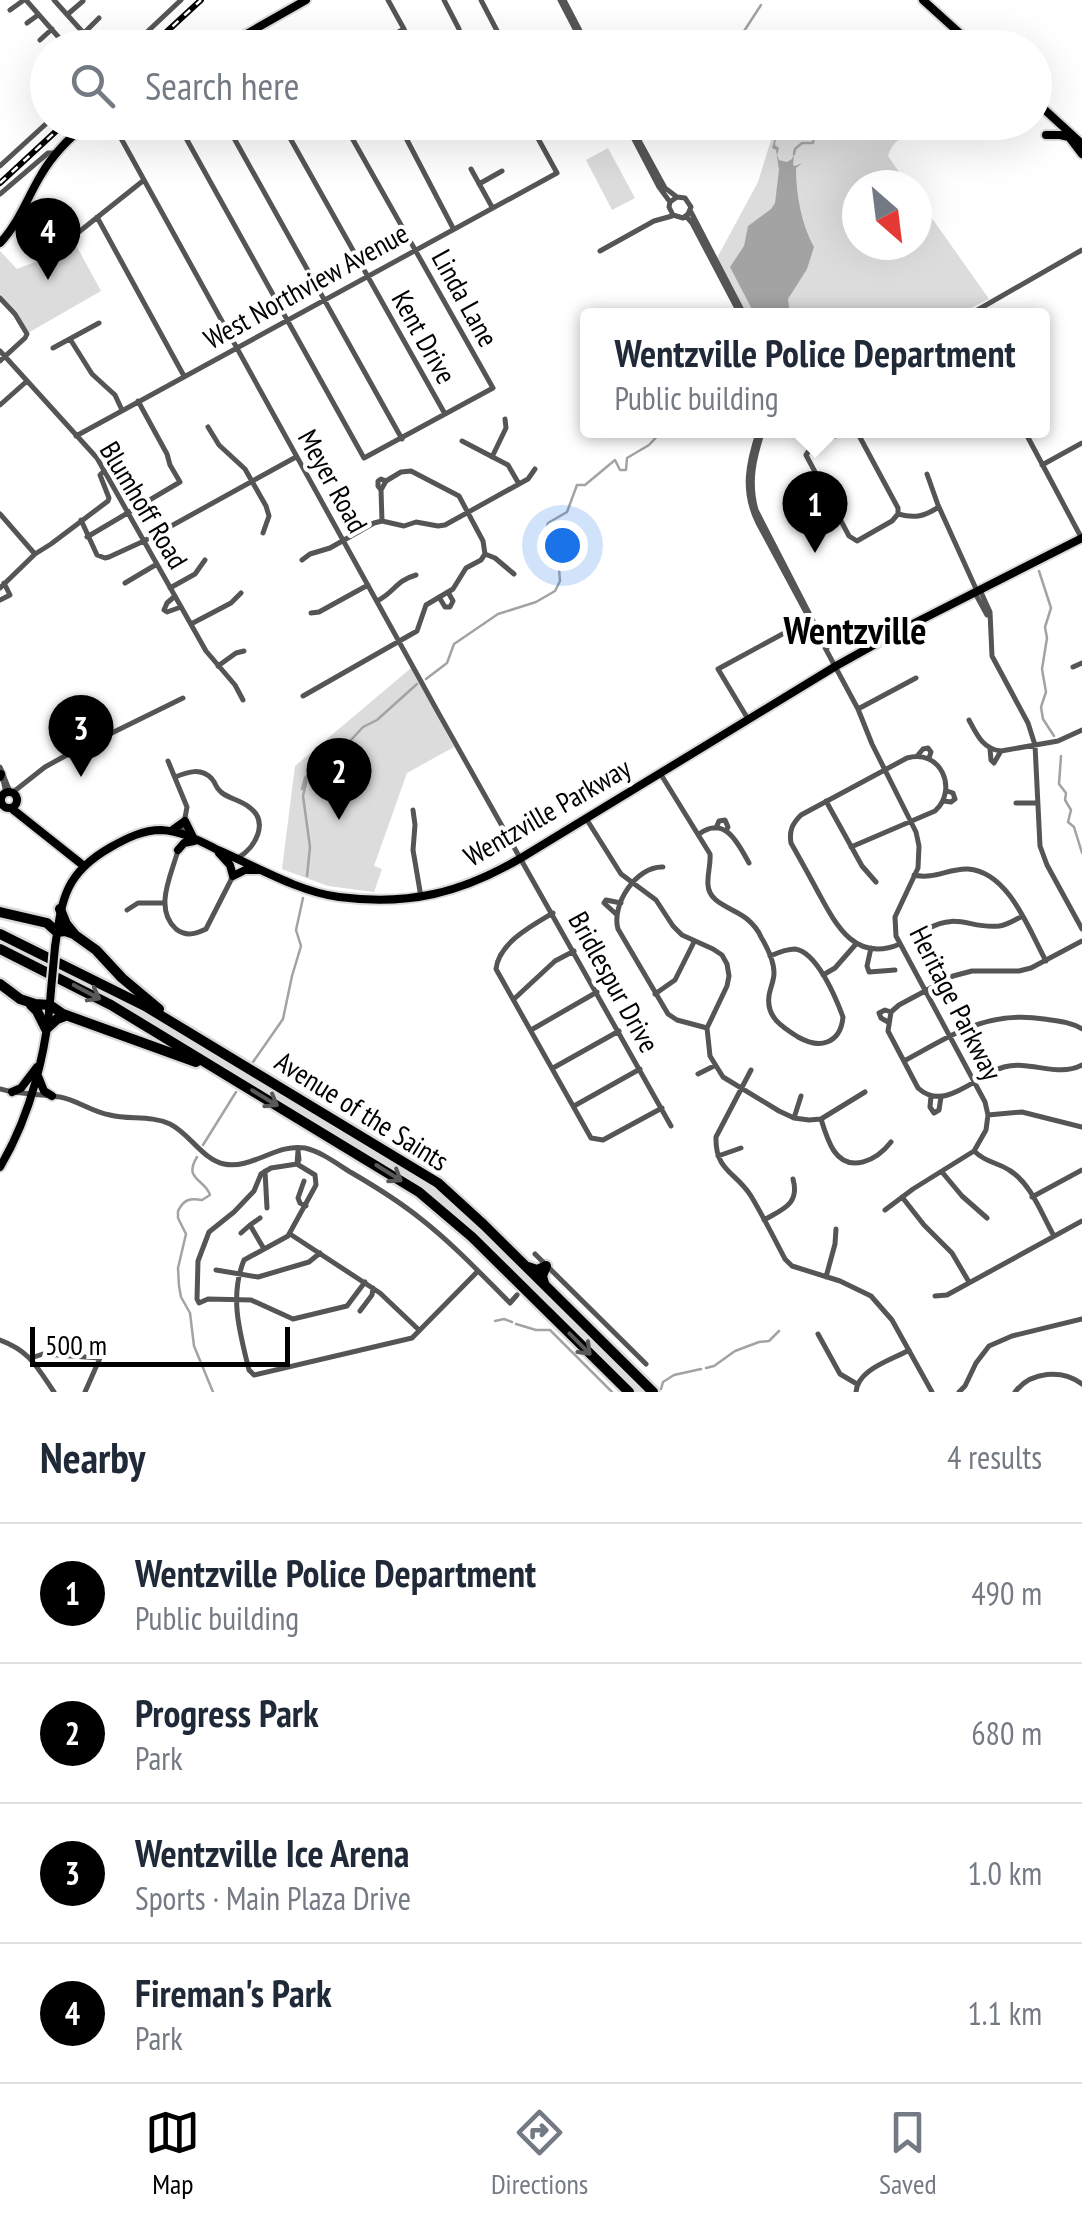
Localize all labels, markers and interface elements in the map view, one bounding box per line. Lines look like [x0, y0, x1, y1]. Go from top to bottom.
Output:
search box [30, 30, 1052, 140]
icon: search [65, 58, 120, 113]
text: Search here [145, 61, 299, 110]
north arrow [842, 170, 932, 260]
pin: 4 [15, 198, 80, 280]
street label: West Northview Avenue [197, 214, 415, 357]
street label: Linda Lane [424, 243, 507, 353]
street label: Kent Drive [384, 284, 465, 390]
popup [580, 308, 1050, 438]
text: Wentzville Police Department [614, 328, 1016, 377]
text: Public building [614, 377, 779, 419]
street label: Meyer Road [290, 423, 377, 539]
street label: Blumhoff Road [92, 434, 197, 575]
pin: 1 [782, 470, 848, 553]
your location [537, 520, 588, 571]
district label: Wentzville [783, 605, 926, 654]
pin: 3 [48, 694, 114, 777]
pin: 2 [306, 738, 372, 820]
street label: Wentzville Parkway [457, 749, 637, 874]
street label: Bridlespur Drive [561, 905, 668, 1059]
street label: Heritage Parkway [902, 919, 1011, 1087]
one-way arrow [72, 983, 102, 1003]
street label: Avenue of the Saints [269, 1042, 456, 1179]
one-way arrow [250, 1088, 279, 1108]
one-way arrow [374, 1163, 403, 1183]
scale bar [30, 1322, 290, 1366]
text: 500 m [45, 1326, 107, 1363]
one-way arrow [568, 1332, 592, 1356]
text: Nearby [40, 1430, 145, 1485]
text: 4 results [947, 1436, 1042, 1478]
text: Wentzville Police Department [135, 1548, 536, 1597]
text: 1 [65, 1572, 80, 1614]
text: 490 m [971, 1572, 1042, 1614]
text: Public building [135, 1597, 299, 1639]
text: Progress Park [135, 1688, 319, 1737]
text: 2 [65, 1712, 80, 1754]
text: 680 m [971, 1712, 1042, 1754]
text: Park [135, 1737, 183, 1779]
text: Wentzville Ice Arena [135, 1828, 409, 1877]
text: 3 [65, 1852, 80, 1894]
text: 1.0 km [967, 1852, 1042, 1894]
text: Sports · Main Plaza Drive [135, 1877, 411, 1919]
text: Fireman's Park [135, 1968, 332, 2017]
text: 4 [65, 1992, 80, 2034]
text: 1.1 km [967, 1992, 1042, 2034]
text: Park [135, 2017, 183, 2059]
tab: Map [145, 2105, 200, 2202]
tab: Directions [491, 2105, 588, 2202]
tab: Saved [879, 2105, 937, 2202]

